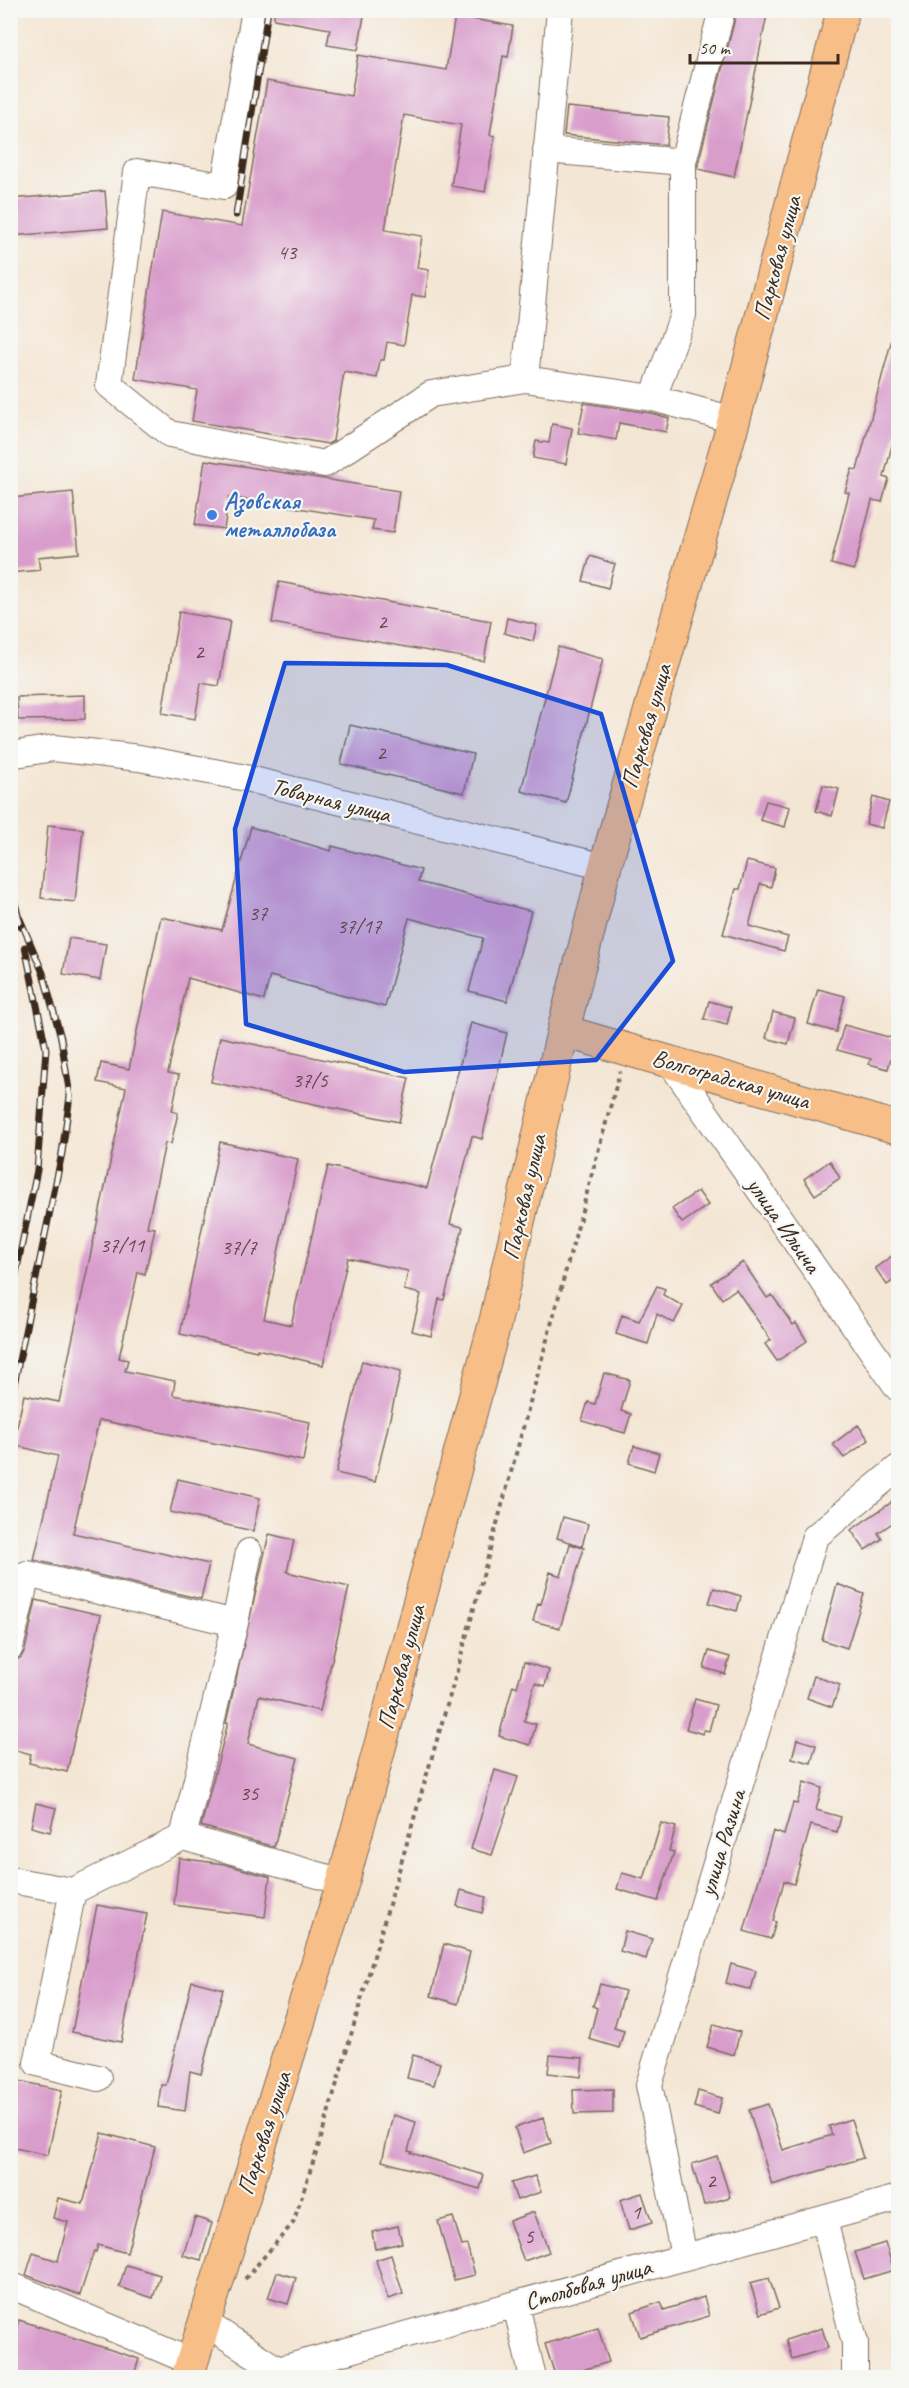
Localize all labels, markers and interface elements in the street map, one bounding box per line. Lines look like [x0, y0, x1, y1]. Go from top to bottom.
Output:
scale bar [690, 27, 838, 65]
text: 50 m [699, 37, 732, 59]
street label: Парковая улица [746, 191, 808, 324]
house number: 43 [278, 239, 298, 265]
place label: Азовская металлобаза [224, 486, 337, 544]
marker: Азовская металлобаза [205, 508, 219, 522]
house number: 2 [377, 609, 388, 635]
house number: 2 [194, 639, 205, 665]
street label: Парковая улица [614, 659, 678, 792]
house number: 2 [376, 740, 387, 766]
street label: Товарная улица [268, 771, 395, 830]
house number: 37 [249, 900, 269, 926]
house number: 37/17 [337, 913, 383, 939]
street label: Волгоградская улица [649, 1042, 814, 1116]
house number: 37/5 [292, 1067, 329, 1093]
street label: Парковая улица [495, 1130, 553, 1263]
street label: улица Ильича [739, 1170, 829, 1280]
house number: 37/11 [100, 1232, 146, 1258]
house number: 37/7 [221, 1234, 258, 1260]
street label: Парковая улица [370, 1600, 432, 1733]
house number: 35 [240, 1780, 260, 1806]
street label: улица Разина [691, 1784, 753, 1902]
street label: Парковая улица [230, 2066, 298, 2198]
house number: 2 [706, 2168, 717, 2194]
house number: 1 [631, 2199, 642, 2225]
house number: 5 [524, 2223, 535, 2249]
street label: Столбовая улица [521, 2251, 656, 2316]

